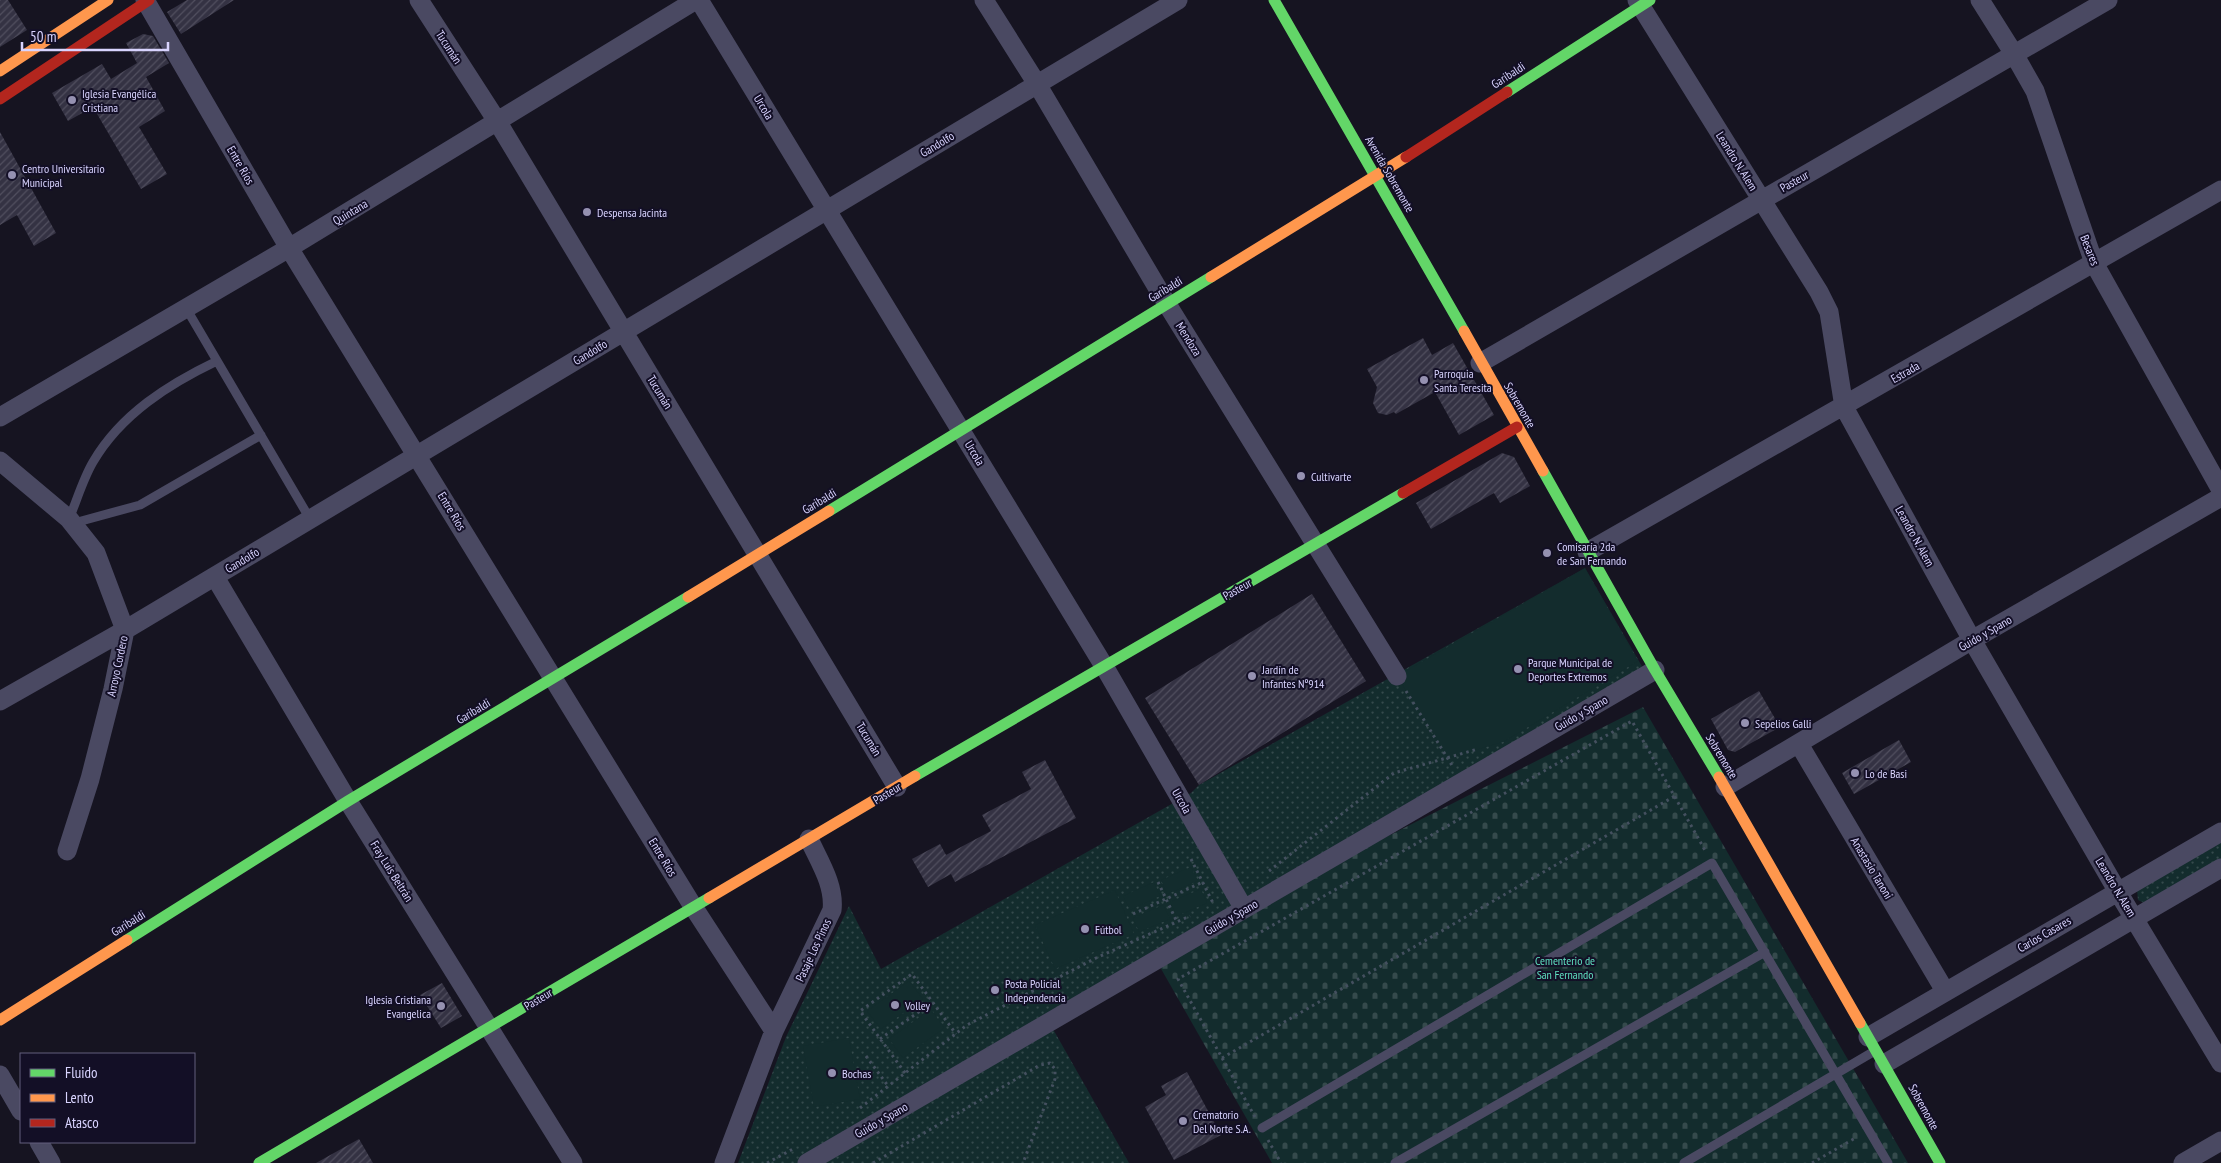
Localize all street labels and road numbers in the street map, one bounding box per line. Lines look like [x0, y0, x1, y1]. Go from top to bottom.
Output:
street label: Tucumán [433, 27, 465, 67]
street label: Garibaldi [1488, 59, 1528, 91]
street label: Urcola [751, 92, 777, 122]
street label: Gandolfo [917, 128, 957, 160]
street label: Leandro N. Alem [1713, 129, 1761, 194]
street label: Avenida Sobremonte [1362, 133, 1418, 215]
street label: Entre Ríos [224, 143, 258, 187]
street label: Pasteur [1777, 167, 1812, 195]
street label: Quintana [330, 196, 370, 228]
street label: Besares [2077, 232, 2103, 268]
street label: Garibaldi [1145, 273, 1185, 305]
street label: Mendoza [1173, 319, 1205, 359]
street label: Gandolfo [570, 336, 610, 368]
street label: Estrada [1888, 358, 1922, 386]
street label: Tucumán [644, 372, 676, 412]
street label: Sobremonte [1501, 380, 1539, 431]
street label: Urcola [962, 438, 988, 468]
street label: Garibaldi [799, 485, 839, 517]
street label: Entre Ríos [435, 489, 469, 533]
street label: Leandro N. Alem [1892, 503, 1938, 569]
street label: Gandolfo [222, 544, 262, 576]
street label: Pasteur [1220, 575, 1255, 603]
street label: Guido y Spano [1956, 612, 2014, 654]
street label: Arroyo Cordero [103, 634, 131, 698]
street label: Guido y Spano [1552, 692, 1610, 734]
street label: Garibaldi [453, 695, 493, 727]
street label: Tucumán [853, 719, 885, 759]
street label: Sobremonte [1703, 731, 1741, 781]
street label: Pasteur [870, 778, 905, 807]
street label: Urcola [1169, 786, 1195, 816]
street label: Anastasio Tanoni [1848, 834, 1896, 902]
street label: Entre Ríos [646, 835, 680, 879]
street label: Fray Luis Beltrán [367, 838, 417, 904]
street label: Leandro N. Alem [2092, 854, 2140, 920]
street label: Guido y Spano [1202, 896, 1260, 938]
street label: Garibaldi [108, 907, 148, 939]
street label: Carlos Casares [2015, 913, 2073, 955]
street label: Pasaje Los Pinos [792, 916, 834, 984]
street label: Pasteur [521, 984, 556, 1013]
street label: Sobremonte [1905, 1081, 1943, 1133]
street label: Guido y Spano [852, 1099, 910, 1141]

